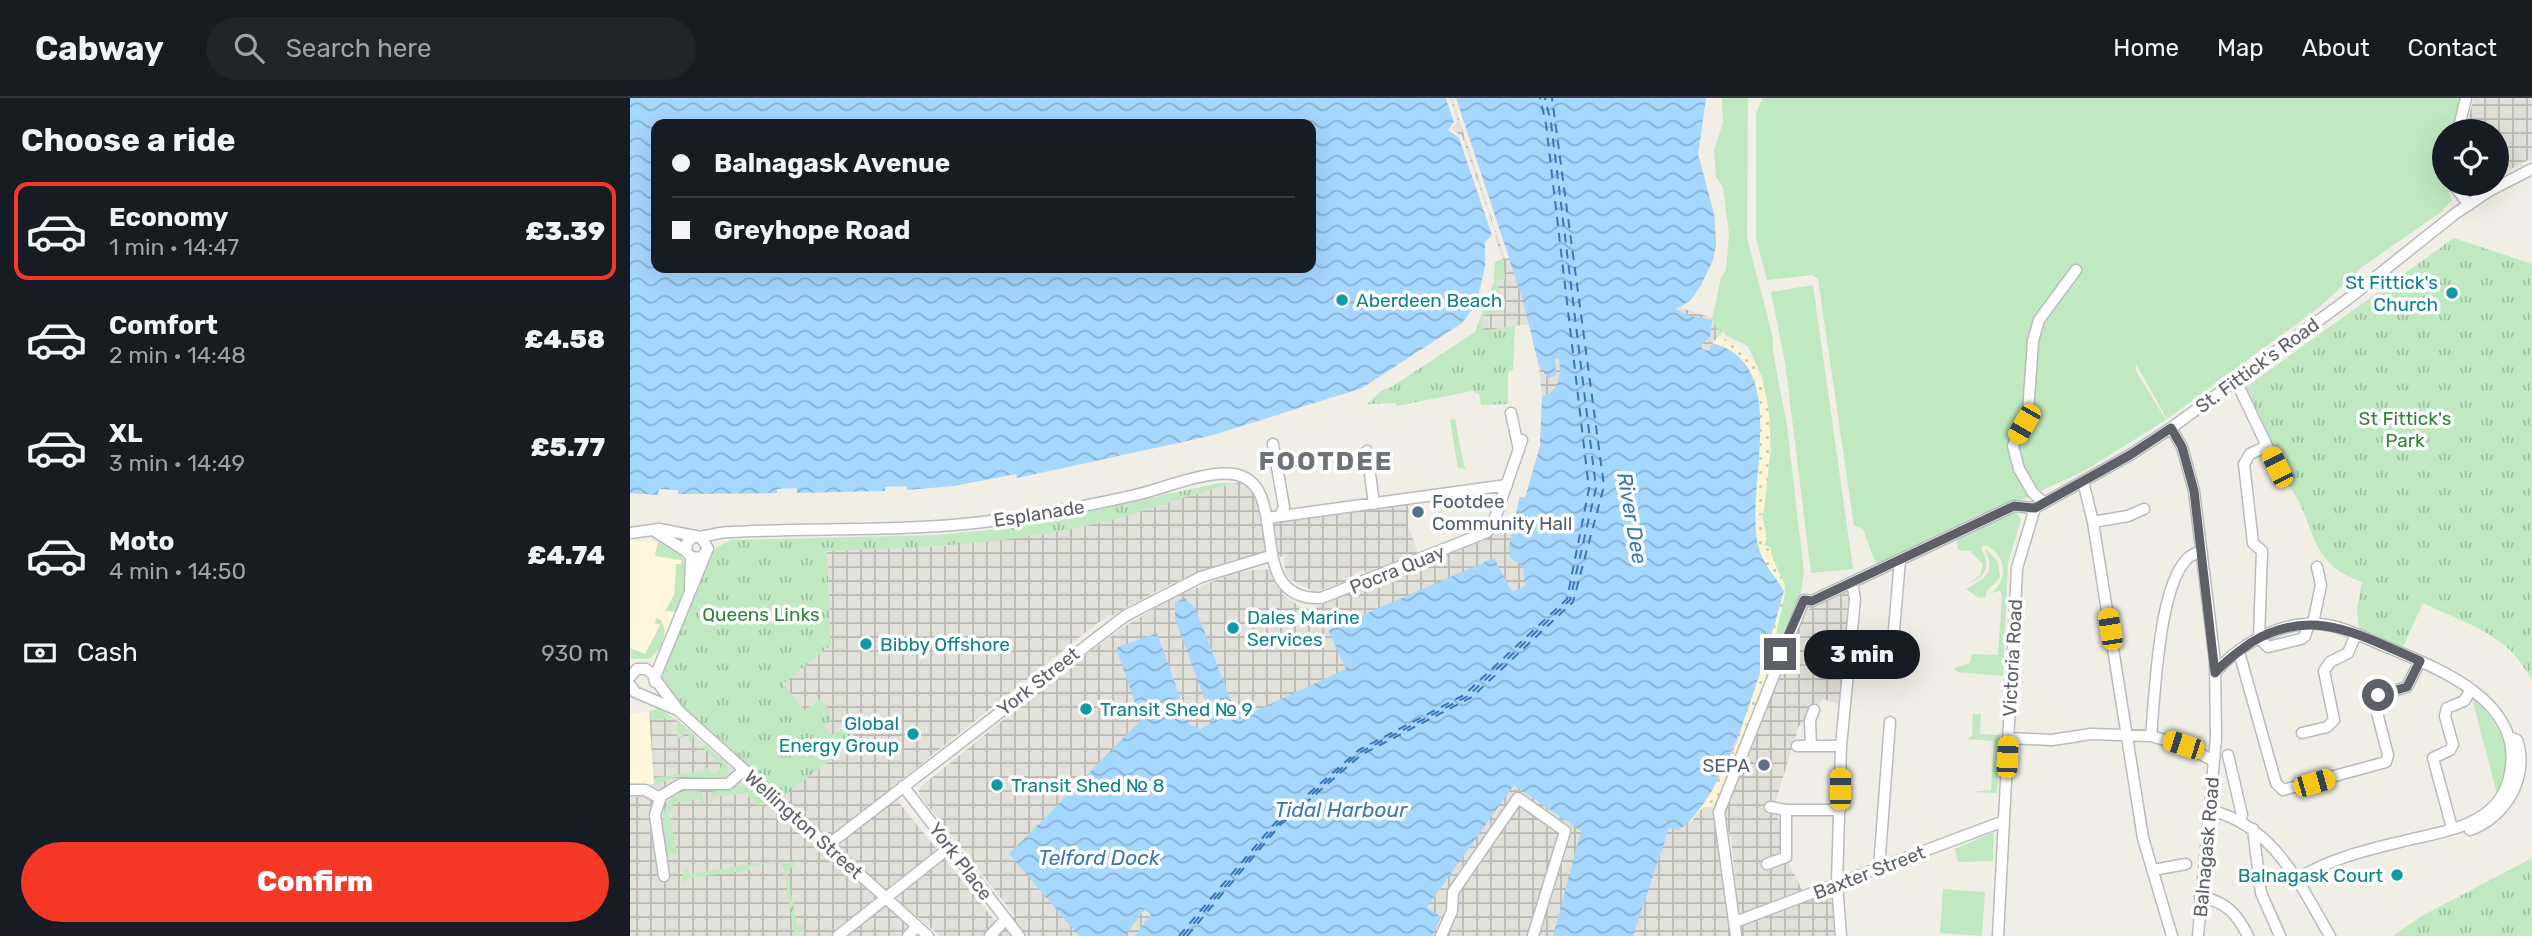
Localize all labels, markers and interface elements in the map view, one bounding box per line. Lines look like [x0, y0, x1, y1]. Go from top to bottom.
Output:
search box [206, 17, 696, 80]
text: Cabway [35, 29, 164, 68]
icon: search [230, 29, 268, 67]
text: Search here [286, 33, 432, 64]
text: Home [2113, 34, 2179, 62]
text: Map [2217, 34, 2264, 62]
text: About [2302, 34, 2370, 62]
text: Contact [2408, 34, 2497, 62]
map controls [2432, 119, 2509, 196]
button: locate [2432, 119, 2509, 196]
text: Choose a ride [21, 121, 235, 159]
text: Balnagask Avenue [714, 148, 950, 179]
icon: car [25, 200, 88, 263]
text: Economy [109, 202, 228, 233]
text: Greyhope Road [714, 215, 910, 246]
text: £3.39 [525, 216, 605, 247]
text: 1 min · 14:47 [109, 233, 239, 261]
place label: St Fittick's Church [2345, 271, 2438, 316]
marker: St Fittick's Church [2444, 285, 2460, 301]
place label: Aberdeen Beach [1356, 289, 1502, 312]
marker: Aberdeen Beach [1334, 292, 1350, 308]
icon: car [25, 308, 88, 371]
text: Comfort [109, 310, 218, 341]
street label: St. Fittick's Road [2191, 313, 2324, 418]
text: £4.58 [524, 324, 605, 355]
text: 2 min · 14:48 [109, 341, 246, 369]
car [2005, 401, 2044, 447]
park label: St Fittick's Park [2359, 407, 2451, 452]
icon: car [25, 416, 88, 479]
text: XL [109, 418, 142, 449]
text: £5.77 [530, 432, 605, 463]
car [2259, 444, 2296, 490]
district label: FOOTDEE [1259, 446, 1393, 477]
text: 3 min · 14:49 [109, 449, 245, 477]
water label: River Dee [1612, 470, 1653, 566]
place label: Footdee Community Hall [1432, 490, 1572, 535]
street label: Esplanade [992, 495, 1086, 532]
marker: Footdee Community Hall [1410, 504, 1426, 520]
icon: car [25, 524, 88, 587]
text: Moto [109, 526, 174, 557]
text: £4.74 [527, 540, 605, 571]
street label: Pocra Quay [1346, 540, 1448, 599]
text: 4 min · 14:50 [109, 557, 246, 585]
street label: Victoria Road [1998, 599, 2027, 717]
park label: Queens Links [702, 603, 820, 626]
place label: Dales Marine Services [1247, 606, 1360, 651]
car [2097, 607, 2124, 651]
marker: Dales Marine Services [1225, 620, 1241, 636]
callout: 3 min [1804, 630, 1920, 678]
place label: Bibby Offshore [880, 633, 1010, 656]
icon: cash [21, 634, 59, 672]
marker: Bibby Offshore [858, 636, 874, 652]
text: Cash [77, 637, 138, 668]
route end [1764, 638, 1796, 670]
text: 930 m [541, 639, 609, 667]
text: 3 min [1830, 640, 1894, 668]
street label: York Street [993, 642, 1084, 721]
route start [2362, 679, 2394, 711]
place label: Transit Shed № 9 [1100, 698, 1253, 721]
marker: Transit Shed № 9 [1078, 701, 1094, 717]
place label: Global Energy Group [779, 712, 899, 757]
marker: Global Energy Group [905, 726, 921, 742]
car [2160, 729, 2207, 761]
car [1996, 735, 2019, 779]
place label: SEPA [1703, 754, 1750, 777]
marker: SEPA [1756, 757, 1772, 773]
street label: Wellington Street [740, 765, 868, 884]
car [2291, 767, 2338, 799]
car [1830, 768, 1851, 810]
place label: Transit Shed № 8 [1011, 774, 1165, 797]
street label: Balnagask Road [2189, 776, 2224, 918]
marker: Transit Shed № 8 [989, 777, 1005, 793]
water label: Tidal Harbour [1275, 797, 1408, 822]
street label: York Place [924, 818, 997, 905]
street label: Baxter Street [1810, 840, 1929, 904]
button: Confirm [21, 842, 609, 922]
water label: Telford Dock [1038, 845, 1161, 870]
place label: Balnagask Court [2238, 864, 2384, 887]
marker: Balnagask Court [2389, 867, 2405, 883]

